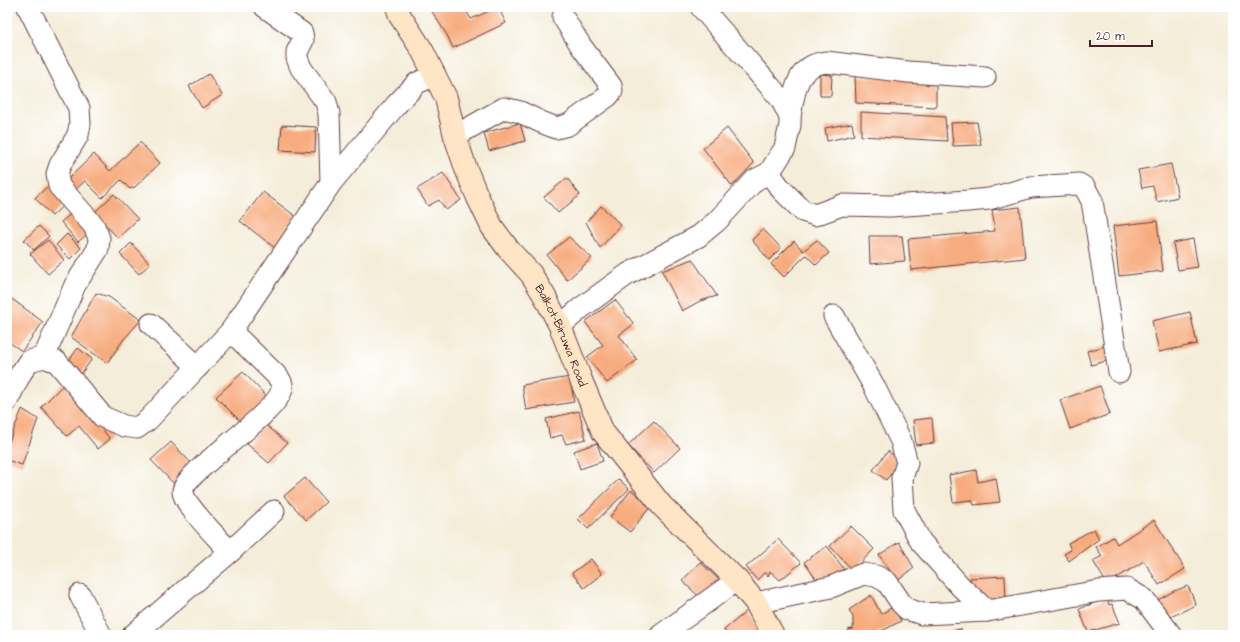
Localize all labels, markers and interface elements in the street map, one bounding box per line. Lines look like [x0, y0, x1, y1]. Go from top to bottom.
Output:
scale bar [1090, 22, 1152, 48]
text: 20 m [1096, 28, 1125, 45]
street label: Balkot-Biruwa Road [531, 281, 591, 389]

